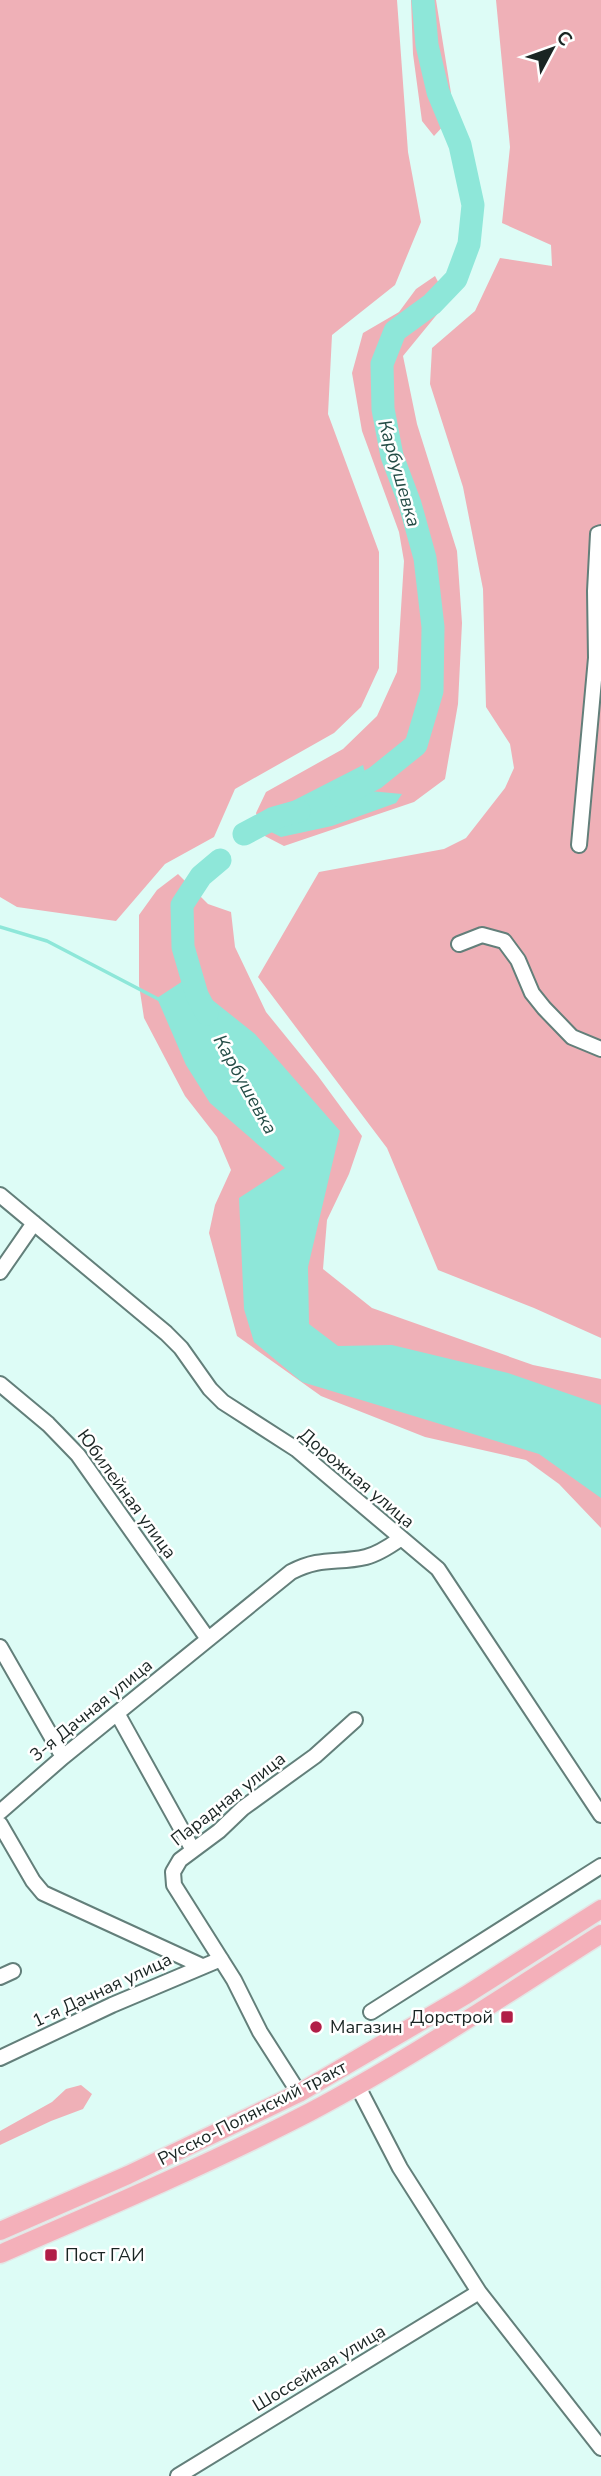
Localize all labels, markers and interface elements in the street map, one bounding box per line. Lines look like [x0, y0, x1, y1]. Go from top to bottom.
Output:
north arrow [517, 14, 587, 84]
text: С [550, 25, 578, 52]
water label: Карбушевка [371, 417, 427, 530]
water label: Карбушевка [207, 1030, 283, 1139]
street label: Дорожная улица [294, 1423, 420, 1533]
street label: Юбилейная улица [72, 1425, 182, 1563]
street label: 3-я Дачная улица [25, 1653, 157, 1767]
street label: Парадная улица [166, 1747, 290, 1851]
street label: 1-я Дачная улица [28, 1947, 176, 2033]
place label: Дорстрой [410, 2005, 493, 2029]
marker: Дорстрой [499, 2009, 515, 2025]
place label: Магазин [330, 2015, 403, 2039]
marker: Магазин [308, 2019, 324, 2035]
street label: Русско-Полянский тракт [153, 2055, 351, 2171]
place label: Пост ГАИ [65, 2243, 145, 2267]
marker: Пост ГАИ [43, 2247, 59, 2263]
street label: Шоссейная улица [248, 2319, 390, 2417]

